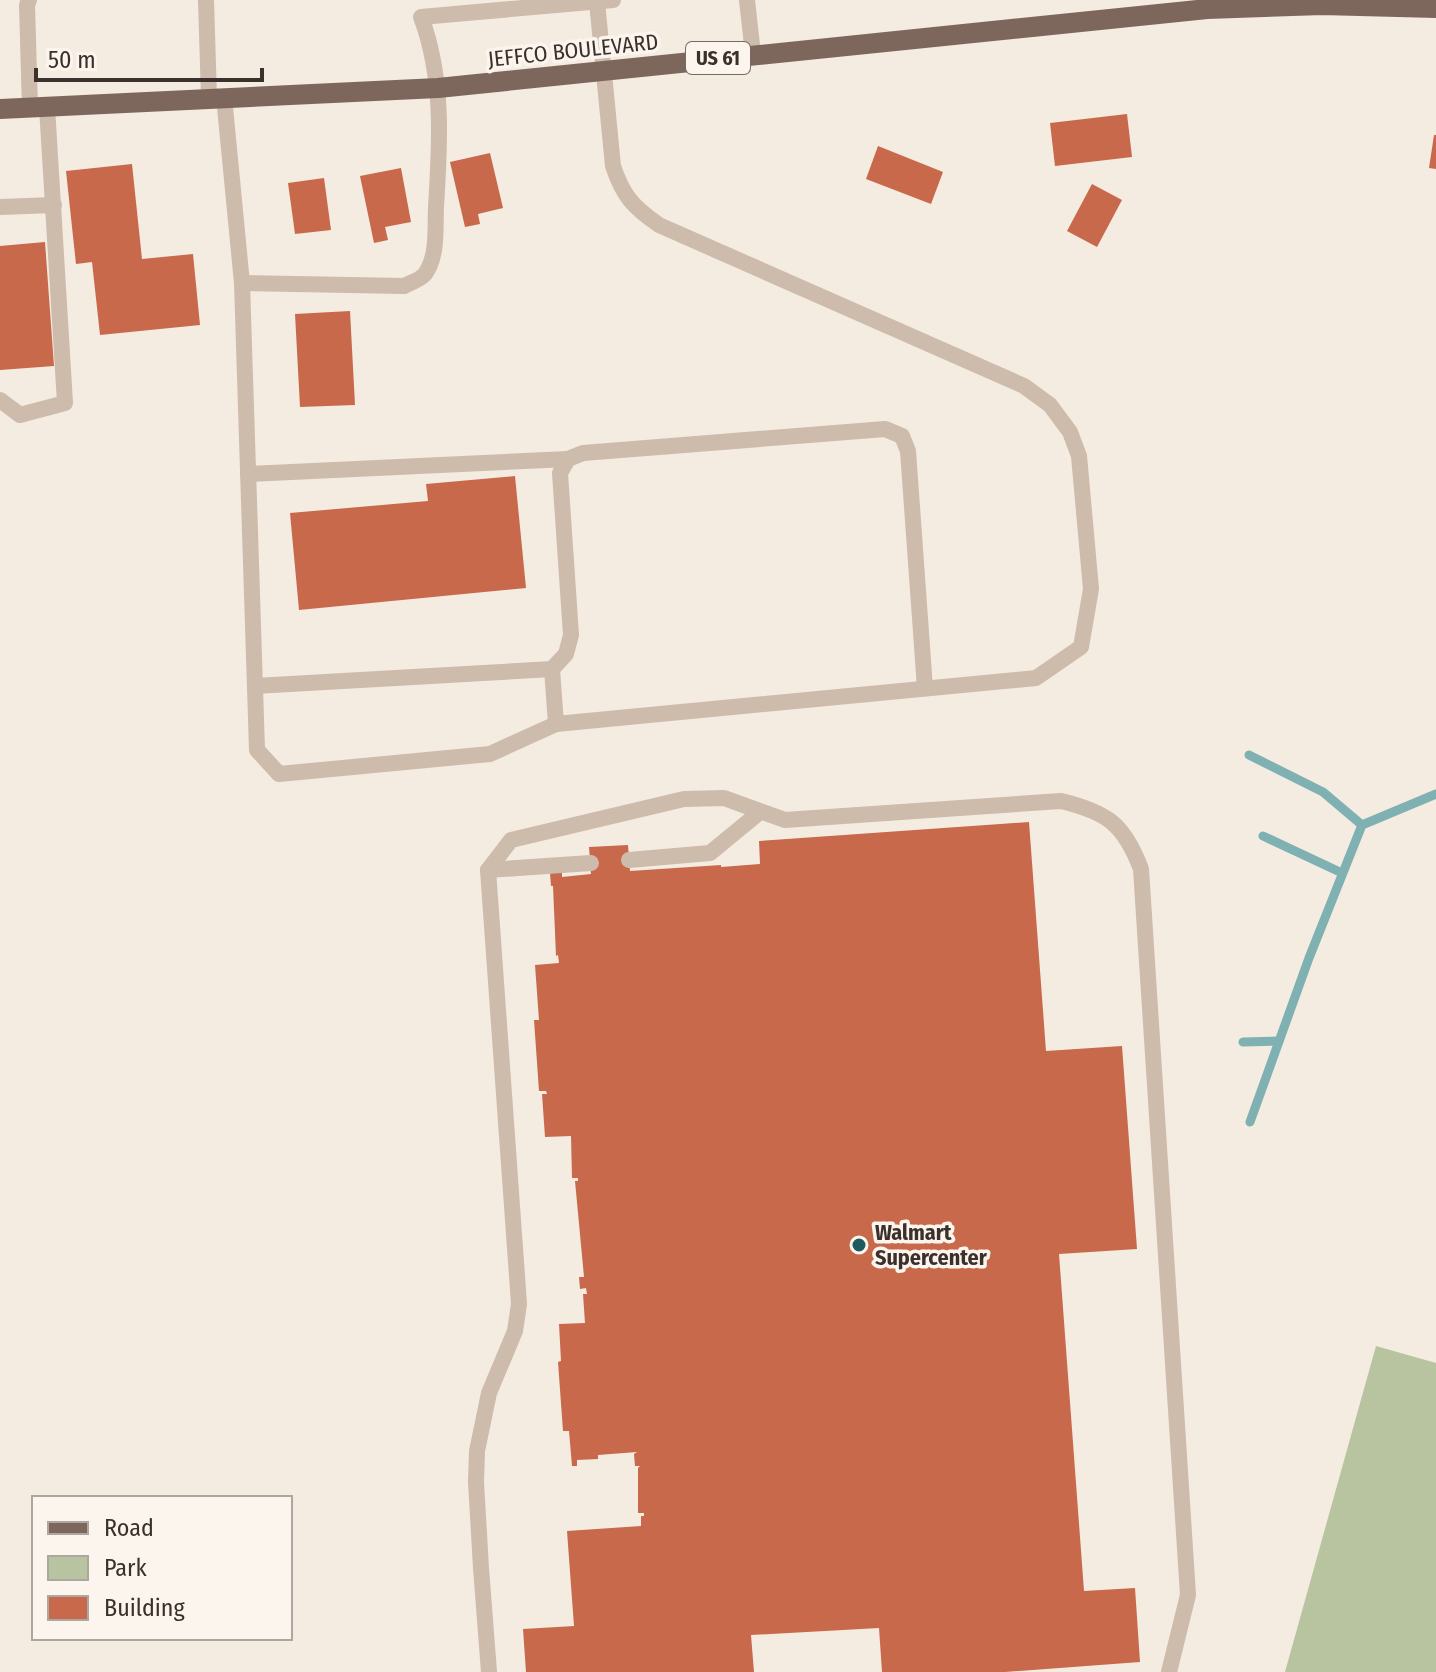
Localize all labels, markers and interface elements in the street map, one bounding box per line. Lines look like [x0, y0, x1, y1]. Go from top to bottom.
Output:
street label: JEFFCO BOULEVARD [487, 28, 660, 73]
scale bar [36, 32, 262, 82]
road number: US 61 [686, 42, 750, 74]
text: 50 m [48, 46, 96, 74]
place label: Walmart Supercenter [875, 1219, 988, 1271]
marker: Walmart Supercenter [850, 1236, 868, 1254]
legend [32, 1496, 292, 1640]
text: Road [104, 1514, 154, 1542]
text: Park [104, 1554, 147, 1582]
text: Building [104, 1594, 186, 1622]

